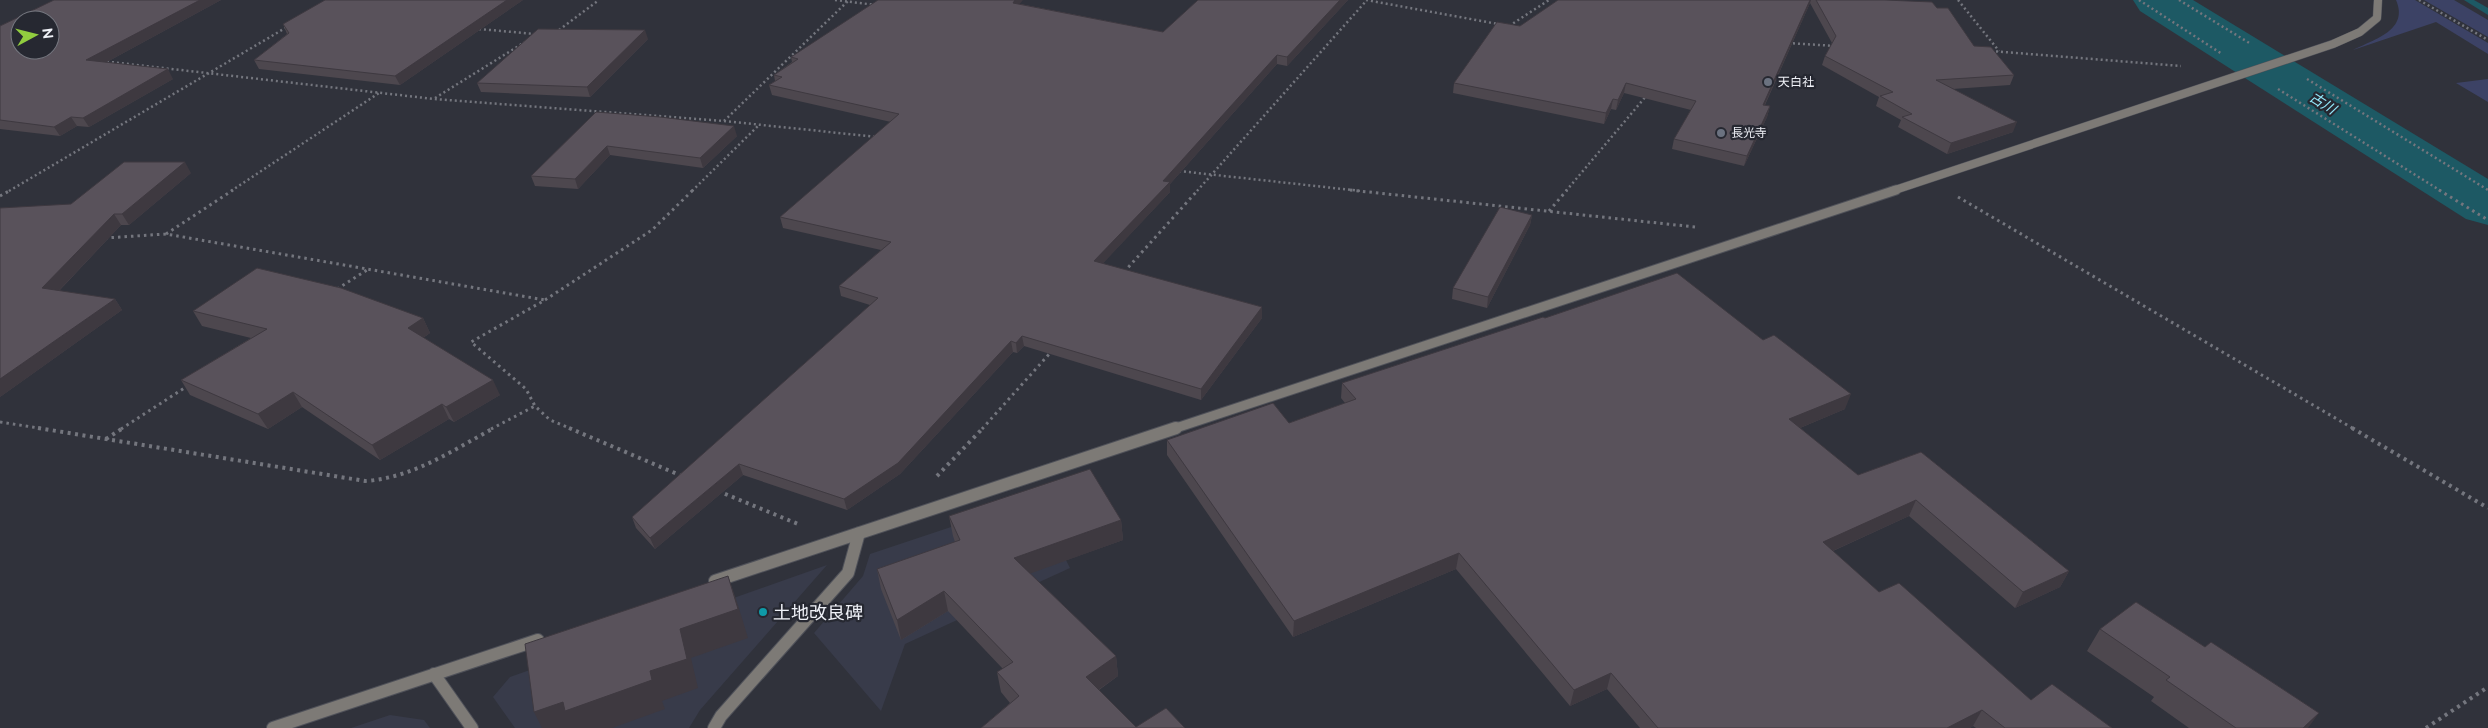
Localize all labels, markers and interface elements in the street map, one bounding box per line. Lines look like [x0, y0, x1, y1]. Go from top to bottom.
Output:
north arrow [10, 10, 60, 60]
text: N [39, 27, 56, 40]
place label: 天白社 [1778, 75, 1814, 89]
marker: 天白社 [1762, 76, 1774, 88]
water label: 古川 [2307, 89, 2341, 118]
place label: 長光寺 [1731, 126, 1767, 140]
marker: 長光寺 [1715, 127, 1727, 139]
place label: 土地改良碑 [773, 602, 863, 623]
marker: 土地改良碑 [757, 606, 769, 618]

